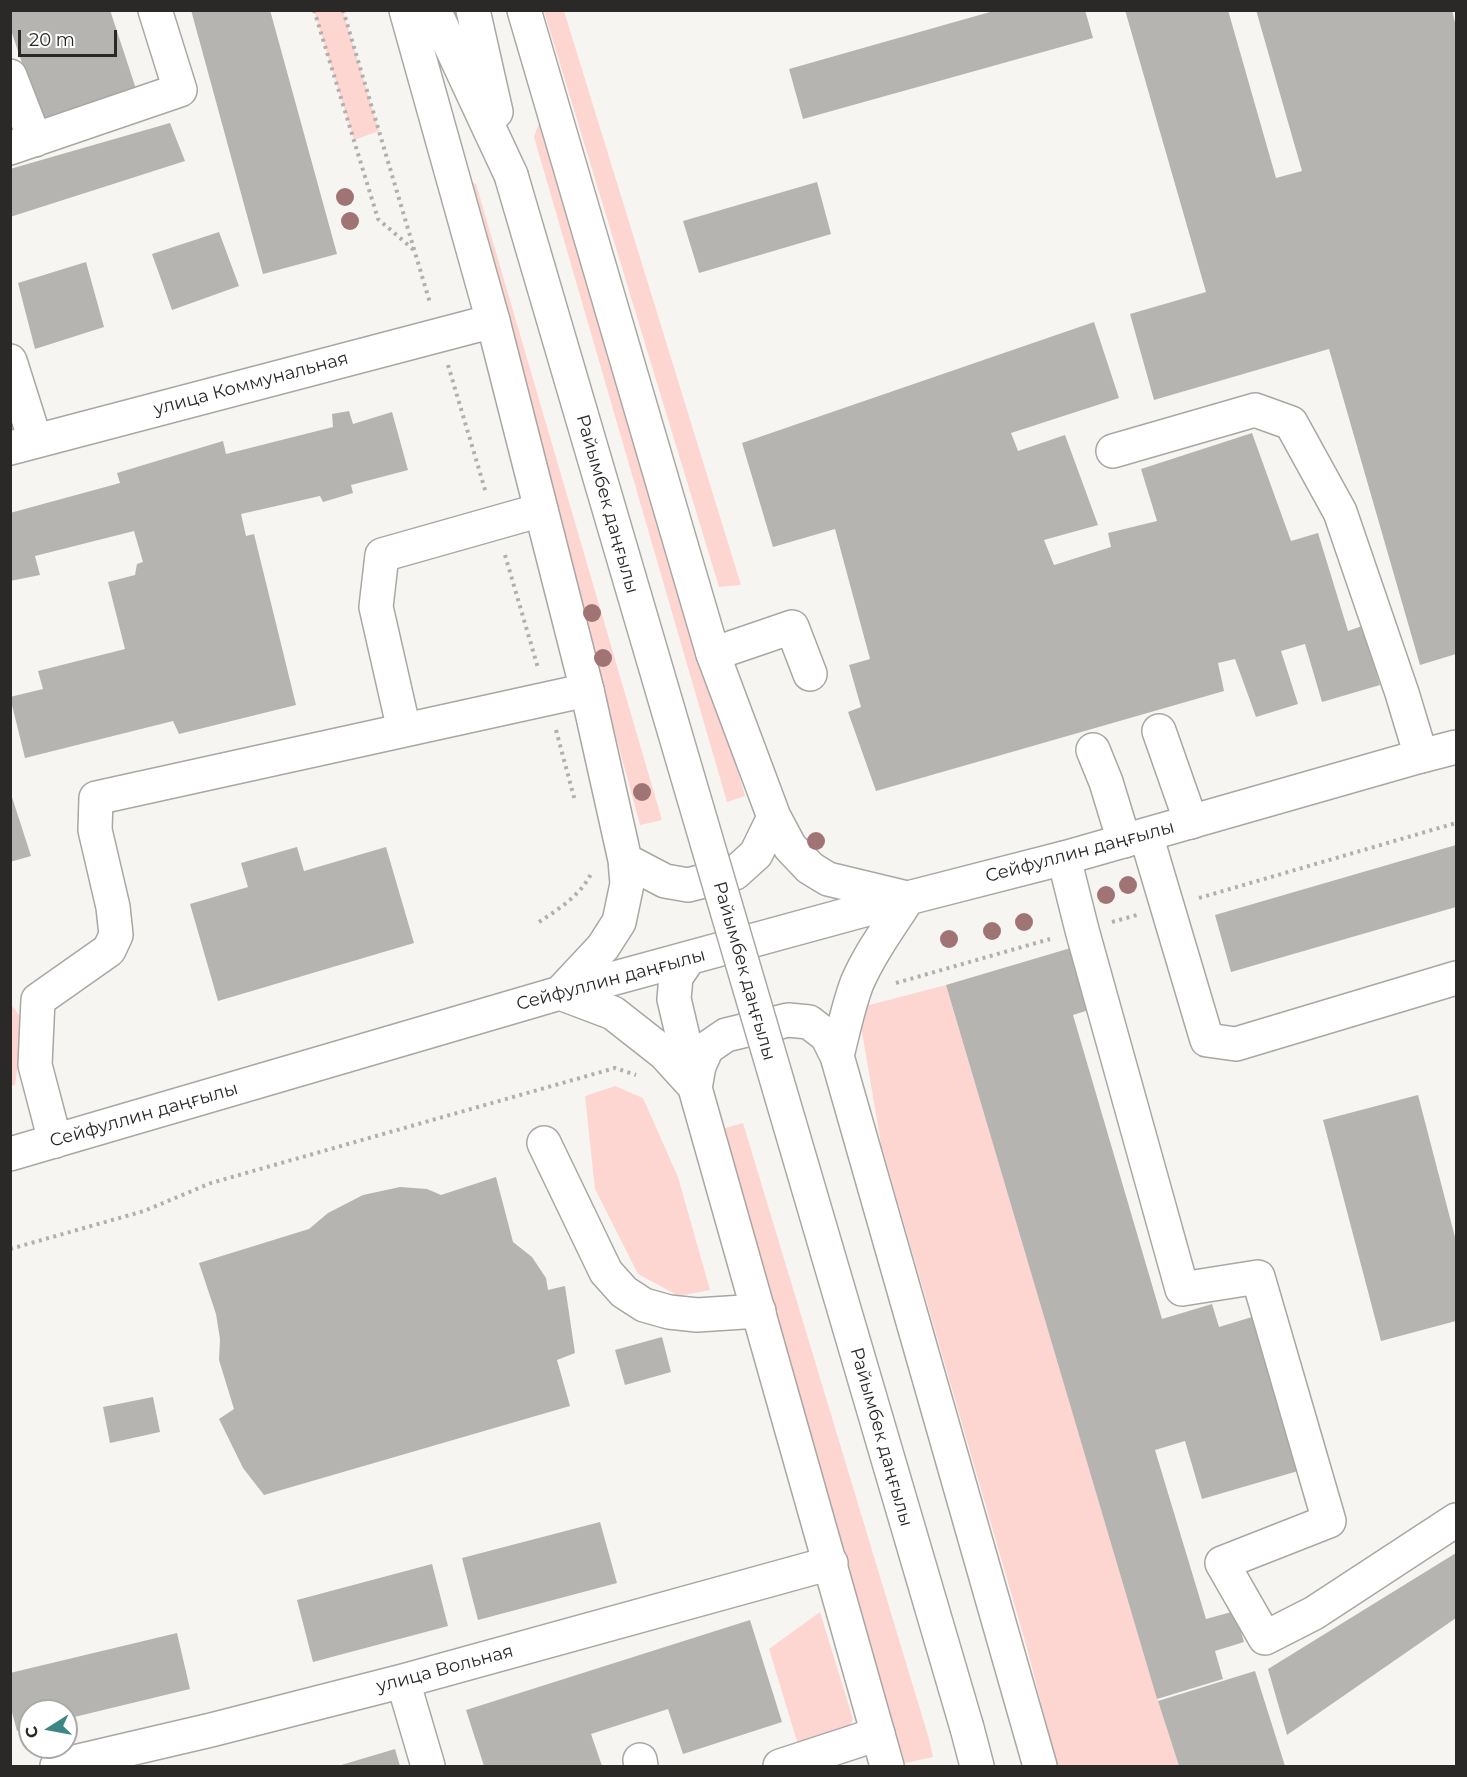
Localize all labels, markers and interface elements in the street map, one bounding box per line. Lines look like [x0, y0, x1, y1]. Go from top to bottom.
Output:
scale bar [21, 18, 120, 56]
text: 20 m [29, 29, 75, 51]
street label: улица Коммунальная [151, 348, 351, 420]
street label: Райымбек даңғылы [571, 412, 643, 596]
street label: Сейфуллин даңғылы [983, 816, 1177, 888]
street label: Райымбек даңғылы [708, 879, 780, 1063]
street label: Сейфуллин даңғылы [514, 944, 708, 1016]
street label: Сейфуллин даңғылы [47, 1078, 241, 1152]
street label: Райымбек даңғылы [845, 1345, 917, 1529]
street label: улица Вольная [374, 1640, 516, 1698]
north arrow [18, 1699, 78, 1759]
text: С [21, 1725, 42, 1740]

